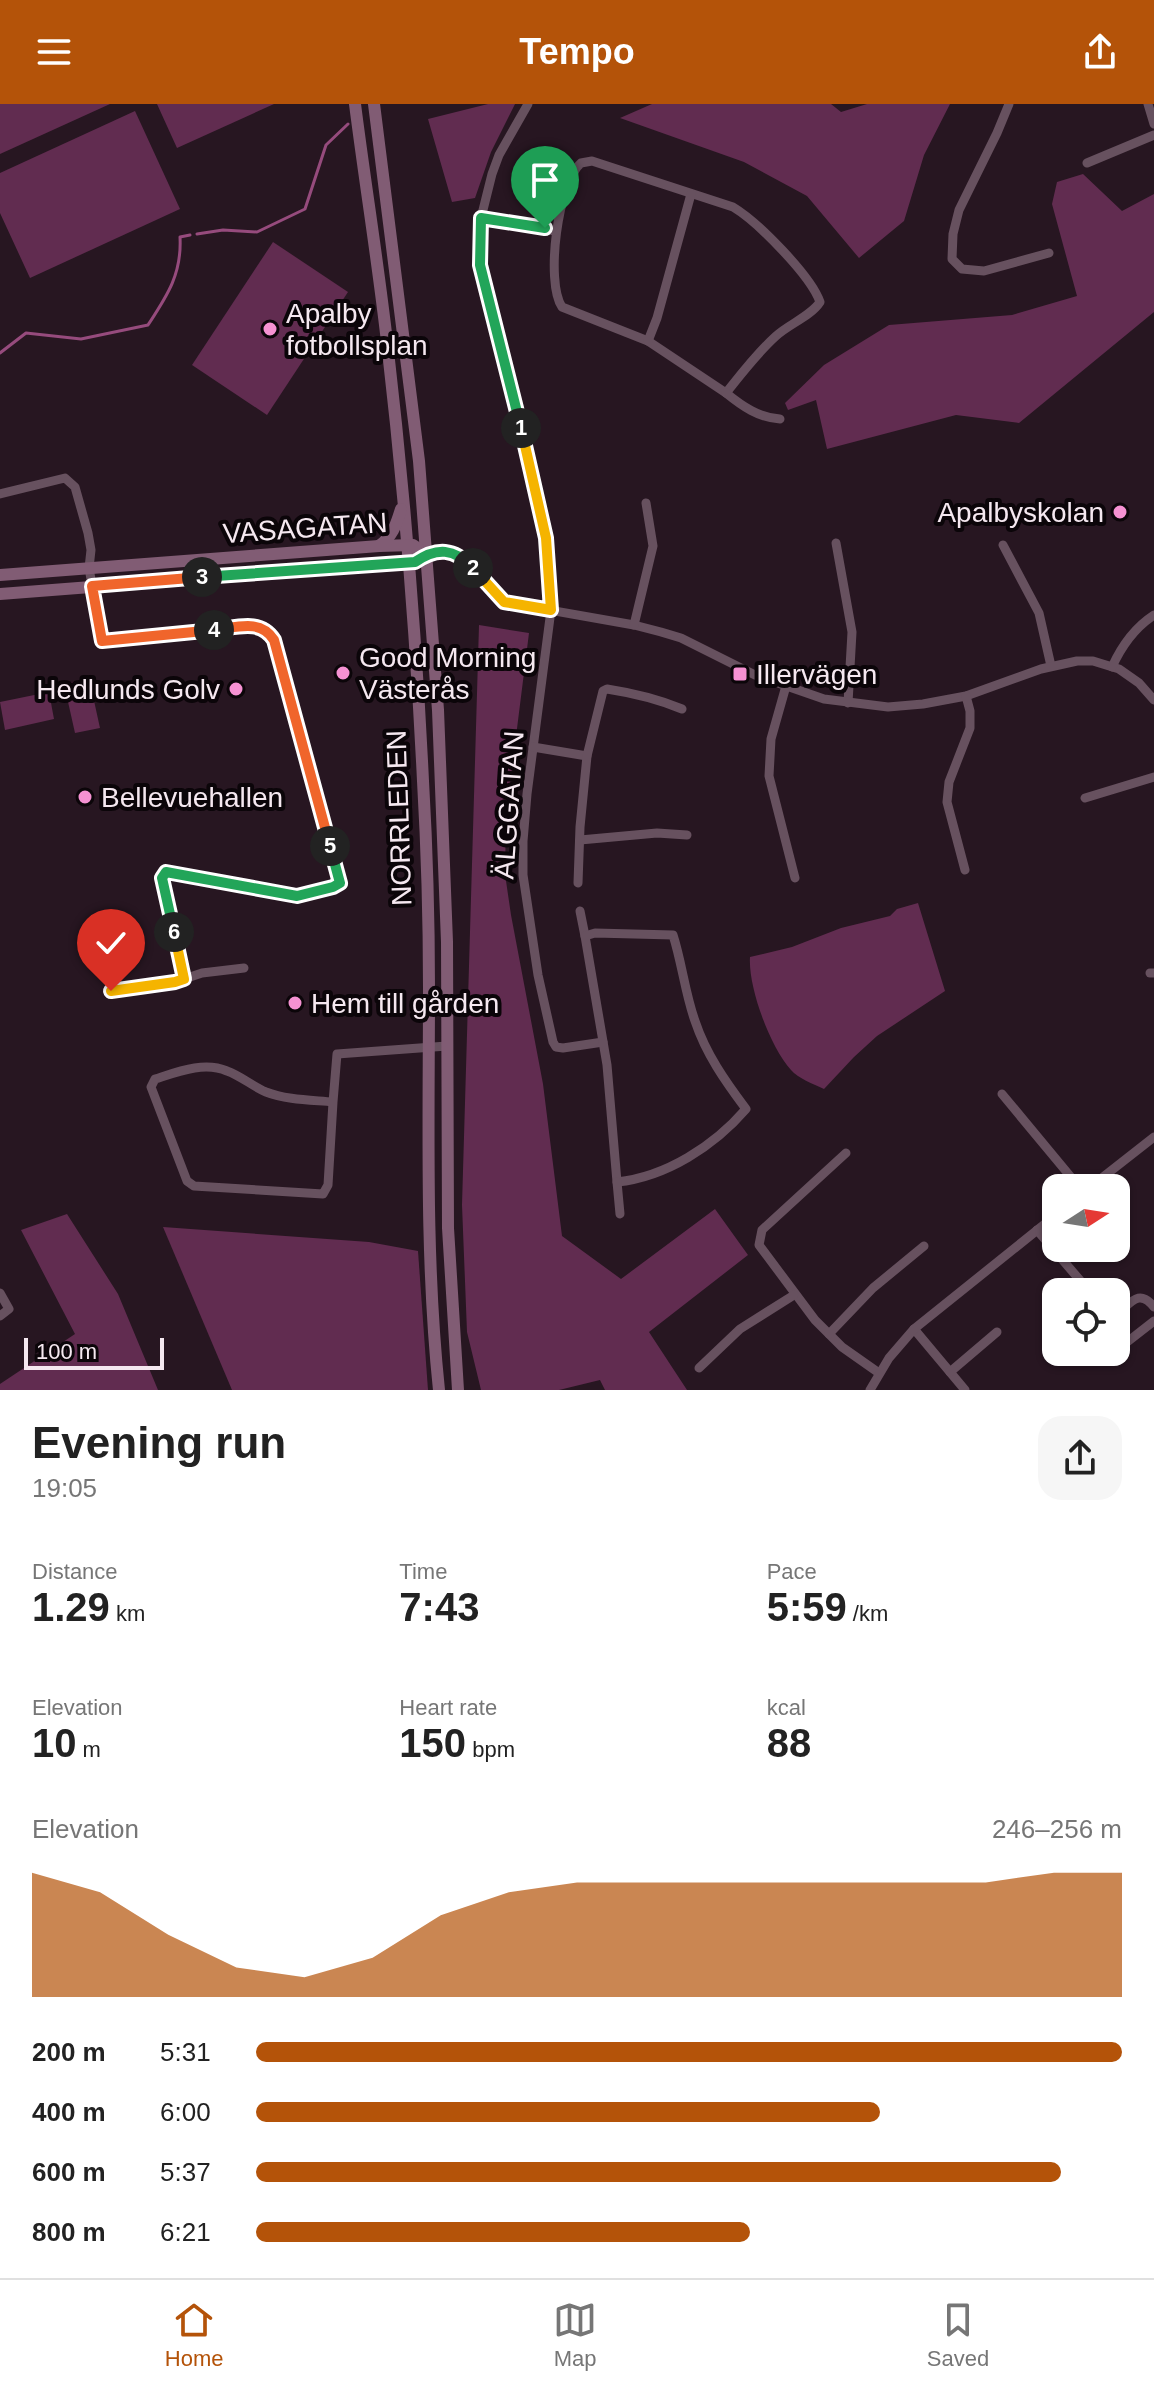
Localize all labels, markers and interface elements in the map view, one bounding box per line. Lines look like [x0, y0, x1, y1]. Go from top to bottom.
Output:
icon: menu [32, 30, 76, 74]
icon: share [1078, 30, 1122, 74]
text: Tempo [519, 31, 635, 72]
pin [511, 146, 579, 228]
icon: arrive [523, 158, 567, 202]
place label: Apalby fotbollsplan [286, 298, 428, 361]
marker: Apalby fotbollsplan [261, 320, 279, 338]
pin: 1 [501, 408, 541, 448]
text: 1 [515, 415, 527, 440]
place label: Apalbyskolan [937, 497, 1104, 528]
marker: Apalbyskolan [1111, 503, 1129, 521]
street label: VASAGATAN [222, 507, 388, 549]
pin: 2 [453, 548, 493, 588]
text: 2 [467, 555, 479, 580]
pin: 3 [182, 557, 222, 597]
text: 3 [196, 564, 208, 589]
pin: 4 [194, 610, 234, 650]
text: 4 [208, 617, 220, 642]
place label: Good Morning Västerås [359, 642, 536, 705]
place label: Illervägen [756, 659, 877, 690]
marker: Good Morning Västerås [334, 664, 352, 682]
marker: Illervägen [731, 665, 749, 683]
place label: Hedlunds Golv [36, 674, 220, 705]
marker: Hedlunds Golv [227, 680, 245, 698]
street label: NORRLEDEN [380, 730, 418, 906]
street label: ÄLGGATAN [488, 730, 530, 880]
place label: Bellevuehallen [101, 782, 283, 813]
marker: Bellevuehallen [76, 788, 94, 806]
pin: 5 [310, 826, 350, 866]
text: 5 [324, 833, 336, 858]
pin [77, 909, 145, 991]
pin: 6 [154, 912, 194, 952]
text: 6 [168, 919, 180, 944]
icon: check [89, 921, 133, 965]
place label: Hem till gården [311, 988, 499, 1019]
marker: Hem till gården [286, 994, 304, 1012]
north arrow [1042, 1174, 1130, 1262]
map controls [1042, 1174, 1130, 1366]
button: locate [1042, 1278, 1130, 1366]
scale bar [24, 1334, 164, 1370]
text: 100 m [36, 1339, 97, 1364]
button: share [1038, 1416, 1122, 1500]
text: Evening run [32, 1418, 286, 1467]
text: 19:05 [32, 1473, 97, 1503]
text: Distance [32, 1559, 118, 1584]
text: Time [399, 1559, 447, 1584]
text: Pace [767, 1559, 817, 1584]
text: 1.29 [32, 1585, 110, 1629]
text: 7:43 [399, 1585, 479, 1629]
text: 5:59 [767, 1585, 847, 1629]
text: km [110, 1601, 145, 1626]
text: /km [847, 1601, 888, 1626]
text: Elevation [32, 1695, 123, 1720]
text: Heart rate [399, 1695, 497, 1720]
text: kcal [767, 1695, 806, 1720]
text: 10 [32, 1721, 77, 1765]
text: 150 [399, 1721, 466, 1765]
text: 88 [767, 1721, 811, 1765]
text: m [77, 1737, 101, 1762]
text: bpm [466, 1737, 515, 1762]
text: Elevation [32, 1814, 139, 1844]
text: 246–256 m [992, 1814, 1122, 1844]
text: 200 m [32, 2037, 106, 2067]
text: 5:31 [160, 2037, 211, 2067]
text: 400 m [32, 2097, 106, 2127]
text: 6:00 [160, 2097, 211, 2127]
text: 600 m [32, 2157, 106, 2187]
text: 5:37 [160, 2157, 211, 2187]
text: 800 m [32, 2217, 106, 2247]
text: 6:21 [160, 2217, 211, 2247]
tab: Home [165, 2298, 224, 2372]
tab: Map [553, 2298, 597, 2372]
tab: Saved [927, 2298, 989, 2372]

